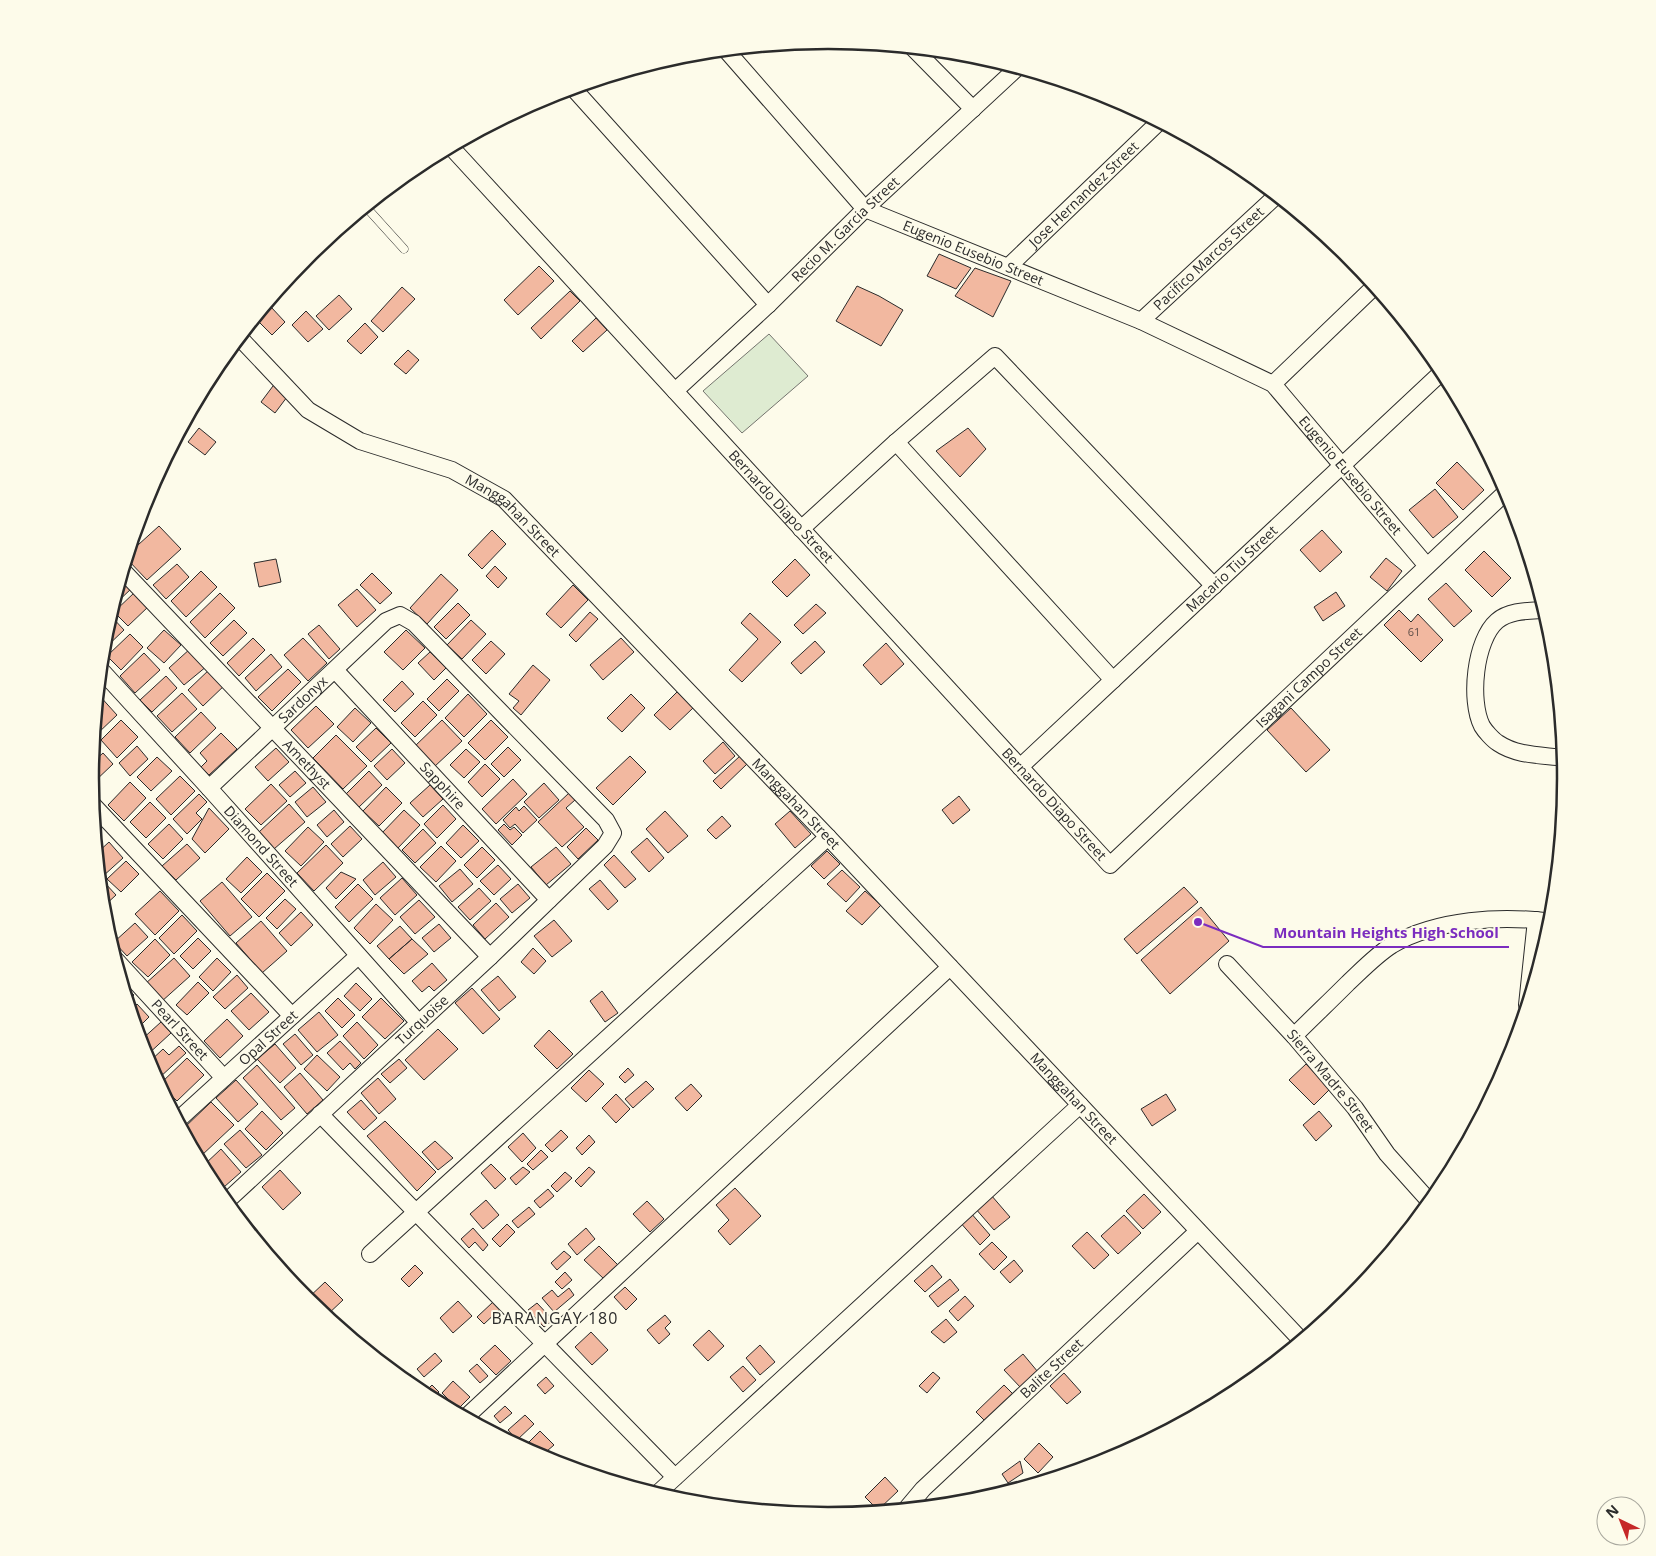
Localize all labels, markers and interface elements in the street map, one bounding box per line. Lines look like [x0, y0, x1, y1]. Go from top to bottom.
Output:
street label: Jose Hernandez Street [1023, 137, 1142, 252]
street label: Recio M. Garcia Street [787, 172, 903, 286]
street label: Pacifico Marcos Street [1149, 202, 1268, 314]
street label: Eugenio Eusebio Street [900, 215, 1047, 290]
street label: Eugenio Eusebio Street [1295, 412, 1407, 539]
street label: Bernardo Diapo Street [725, 446, 838, 567]
street label: Manggahan Street [462, 469, 564, 561]
street label: Macario Tiu Street [1181, 521, 1281, 616]
street label: Isagani Campo Street [1252, 623, 1366, 732]
house number: 61 [1408, 624, 1420, 639]
street label: Sardonyx [274, 671, 332, 727]
street label: Amethyst [279, 735, 335, 793]
street label: Bernardo Diapo Street [998, 743, 1111, 864]
street label: Manggahan Street [748, 754, 845, 853]
street label: Sapphire [416, 757, 470, 813]
street label: Diamond Street [220, 801, 303, 891]
callout: Mountain Heights High School [1263, 917, 1509, 947]
text: Mountain Heights High School [1273, 922, 1499, 942]
street label: Turquoise [391, 990, 452, 1049]
street label: Pearl Street [147, 995, 213, 1064]
street label: Opal Street [234, 1006, 301, 1069]
street label: Sierra Madre Street [1283, 1025, 1379, 1135]
street label: Manggahan Street [1026, 1048, 1122, 1148]
district label: BARANGAY 180 [492, 1307, 618, 1329]
street label: Balite Street [1016, 1334, 1087, 1402]
north arrow [1596, 1496, 1646, 1546]
text: N [1601, 1500, 1622, 1522]

